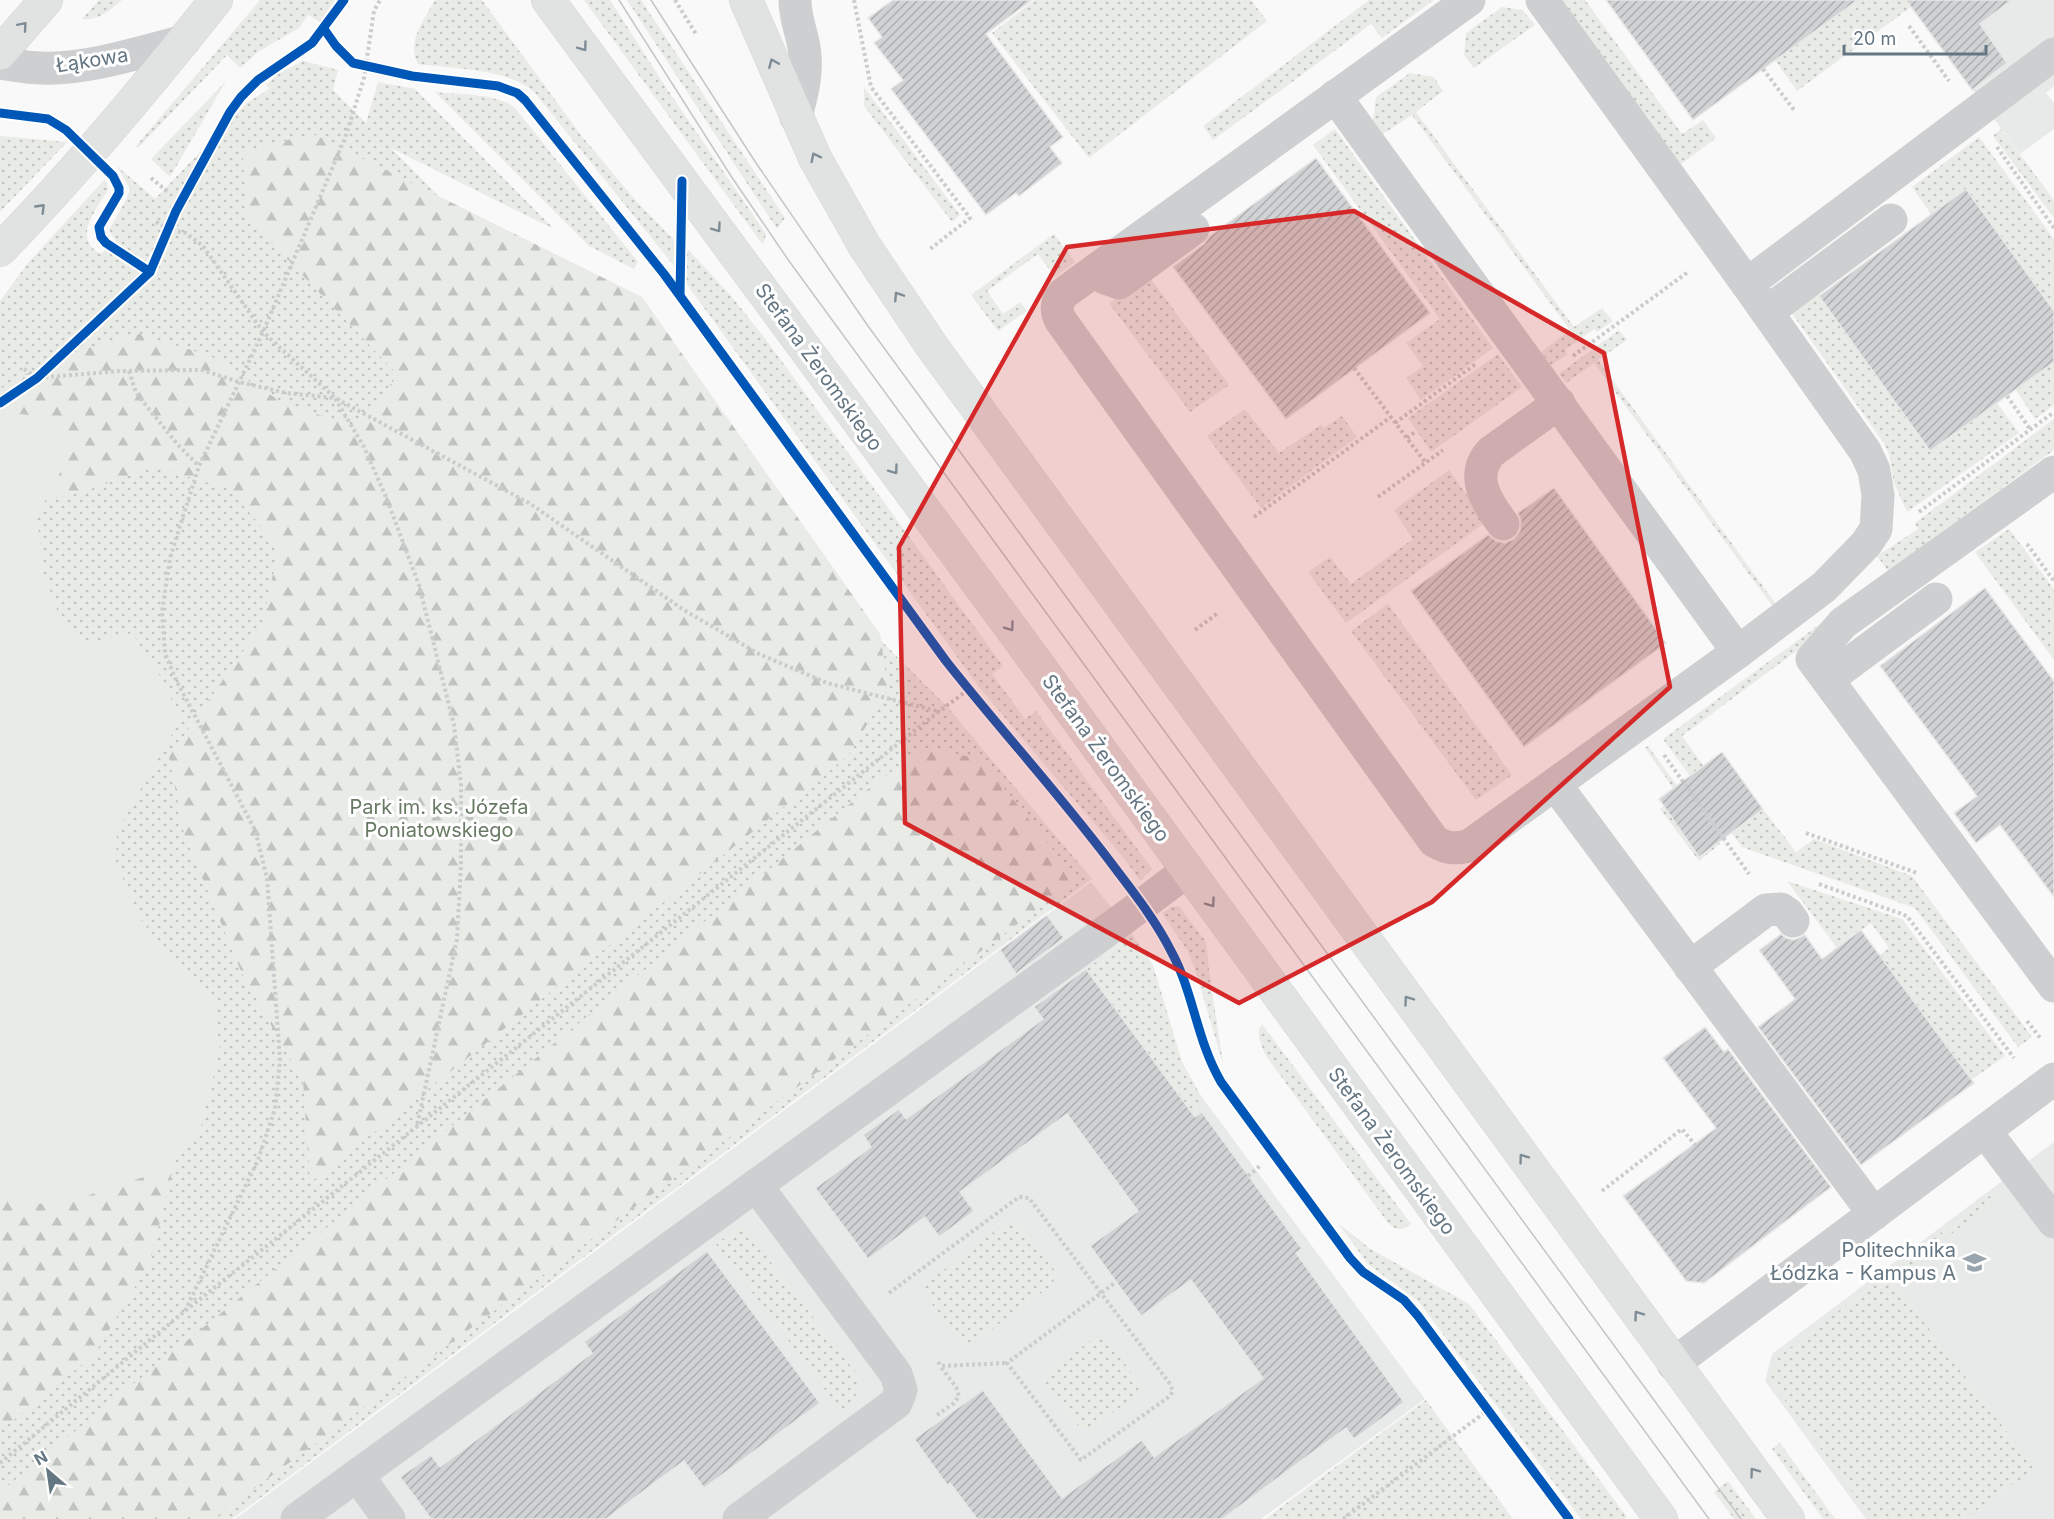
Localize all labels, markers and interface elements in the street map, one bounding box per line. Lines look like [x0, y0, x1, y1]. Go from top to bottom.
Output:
scale bar [1844, 18, 1986, 56]
one-way arrow [16, 22, 27, 33]
text: 20 m [1853, 28, 1896, 49]
one-way arrow [576, 41, 587, 52]
street label: Łąkowa [54, 42, 130, 78]
one-way arrow [768, 59, 780, 70]
one-way arrow [811, 153, 822, 164]
one-way arrow [33, 204, 44, 215]
one-way arrow [709, 222, 720, 233]
street label: Stefana Żeromskiego [750, 278, 889, 455]
one-way arrow [895, 292, 906, 303]
one-way arrow [887, 463, 898, 474]
one-way arrow [1003, 620, 1014, 631]
street label: Stefana Żeromskiego [1037, 669, 1176, 846]
park label: Park im. ks. Józefa Poniatowskiego [350, 795, 528, 842]
one-way arrow [1204, 897, 1215, 908]
one-way arrow [1404, 996, 1415, 1007]
street label: Stefana Żeromskiego [1323, 1062, 1462, 1239]
one-way arrow [1519, 1153, 1530, 1164]
place label: Politechnika Łódzka - Kampus A [1770, 1238, 1956, 1285]
school or university icon: Politechnika Łódzka - Kampus A [1961, 1249, 1987, 1275]
one-way arrow [1634, 1311, 1645, 1322]
north arrow [18, 1441, 78, 1501]
text: N [31, 1446, 51, 1470]
one-way arrow [1750, 1467, 1761, 1478]

